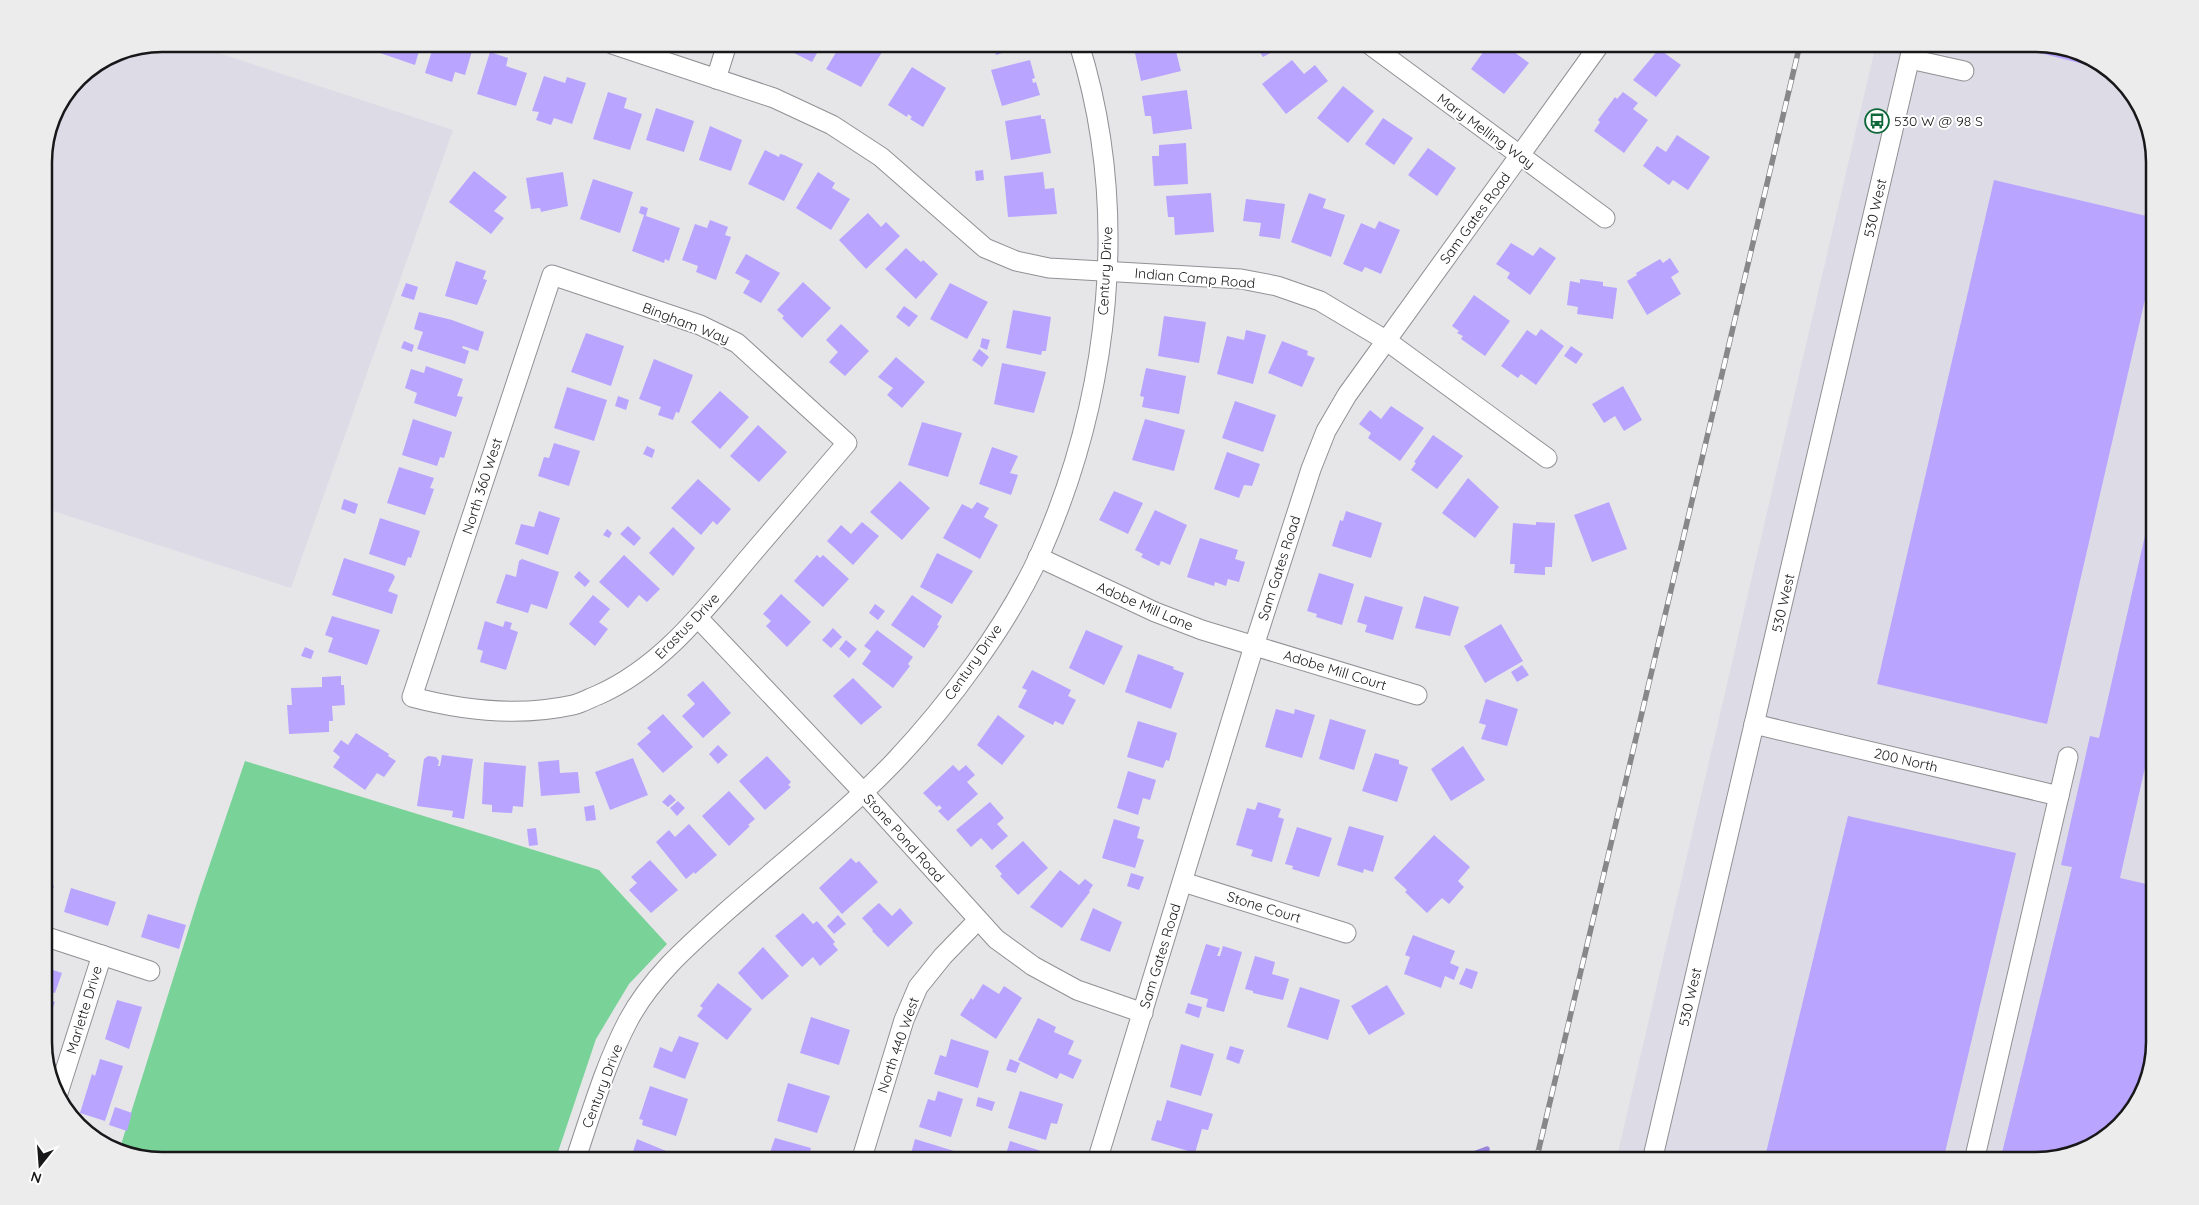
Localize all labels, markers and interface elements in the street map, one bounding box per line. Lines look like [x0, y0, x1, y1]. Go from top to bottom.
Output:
street label: Mary Melling Way [1434, 89, 1538, 173]
bus stop icon: 530 W @ 98 S [1864, 108, 1890, 134]
place label: 530 W @ 98 S [1894, 112, 1983, 130]
street label: Sam Gates Road [1436, 169, 1514, 267]
street label: 530 West [1860, 177, 1891, 239]
street label: Century Drive [1094, 226, 1116, 316]
street label: Indian Camp Road [1134, 264, 1256, 292]
street label: Bingham Way [640, 298, 732, 348]
street label: North 360 West [458, 435, 506, 536]
street label: Sam Gates Road [1254, 513, 1304, 623]
street label: 530 West [1768, 572, 1799, 634]
street label: Adobe Mill Lane [1094, 578, 1196, 634]
street label: Erastus Drive [651, 589, 723, 663]
street label: Century Drive [940, 620, 1006, 703]
street label: Adobe Mill Court [1281, 646, 1389, 694]
street label: 200 North [1872, 744, 1940, 776]
street label: Stone Pond Road [860, 790, 948, 886]
street label: Stone Court [1225, 887, 1303, 927]
street label: Sam Gates Road [1135, 901, 1185, 1011]
street label: Marlette Drive [62, 964, 106, 1056]
street label: 530 West [1675, 966, 1706, 1028]
street label: North 440 West [873, 995, 923, 1095]
street label: Century Drive [578, 1041, 626, 1131]
north arrow [15, 1140, 65, 1190]
text: N [29, 1167, 44, 1188]

